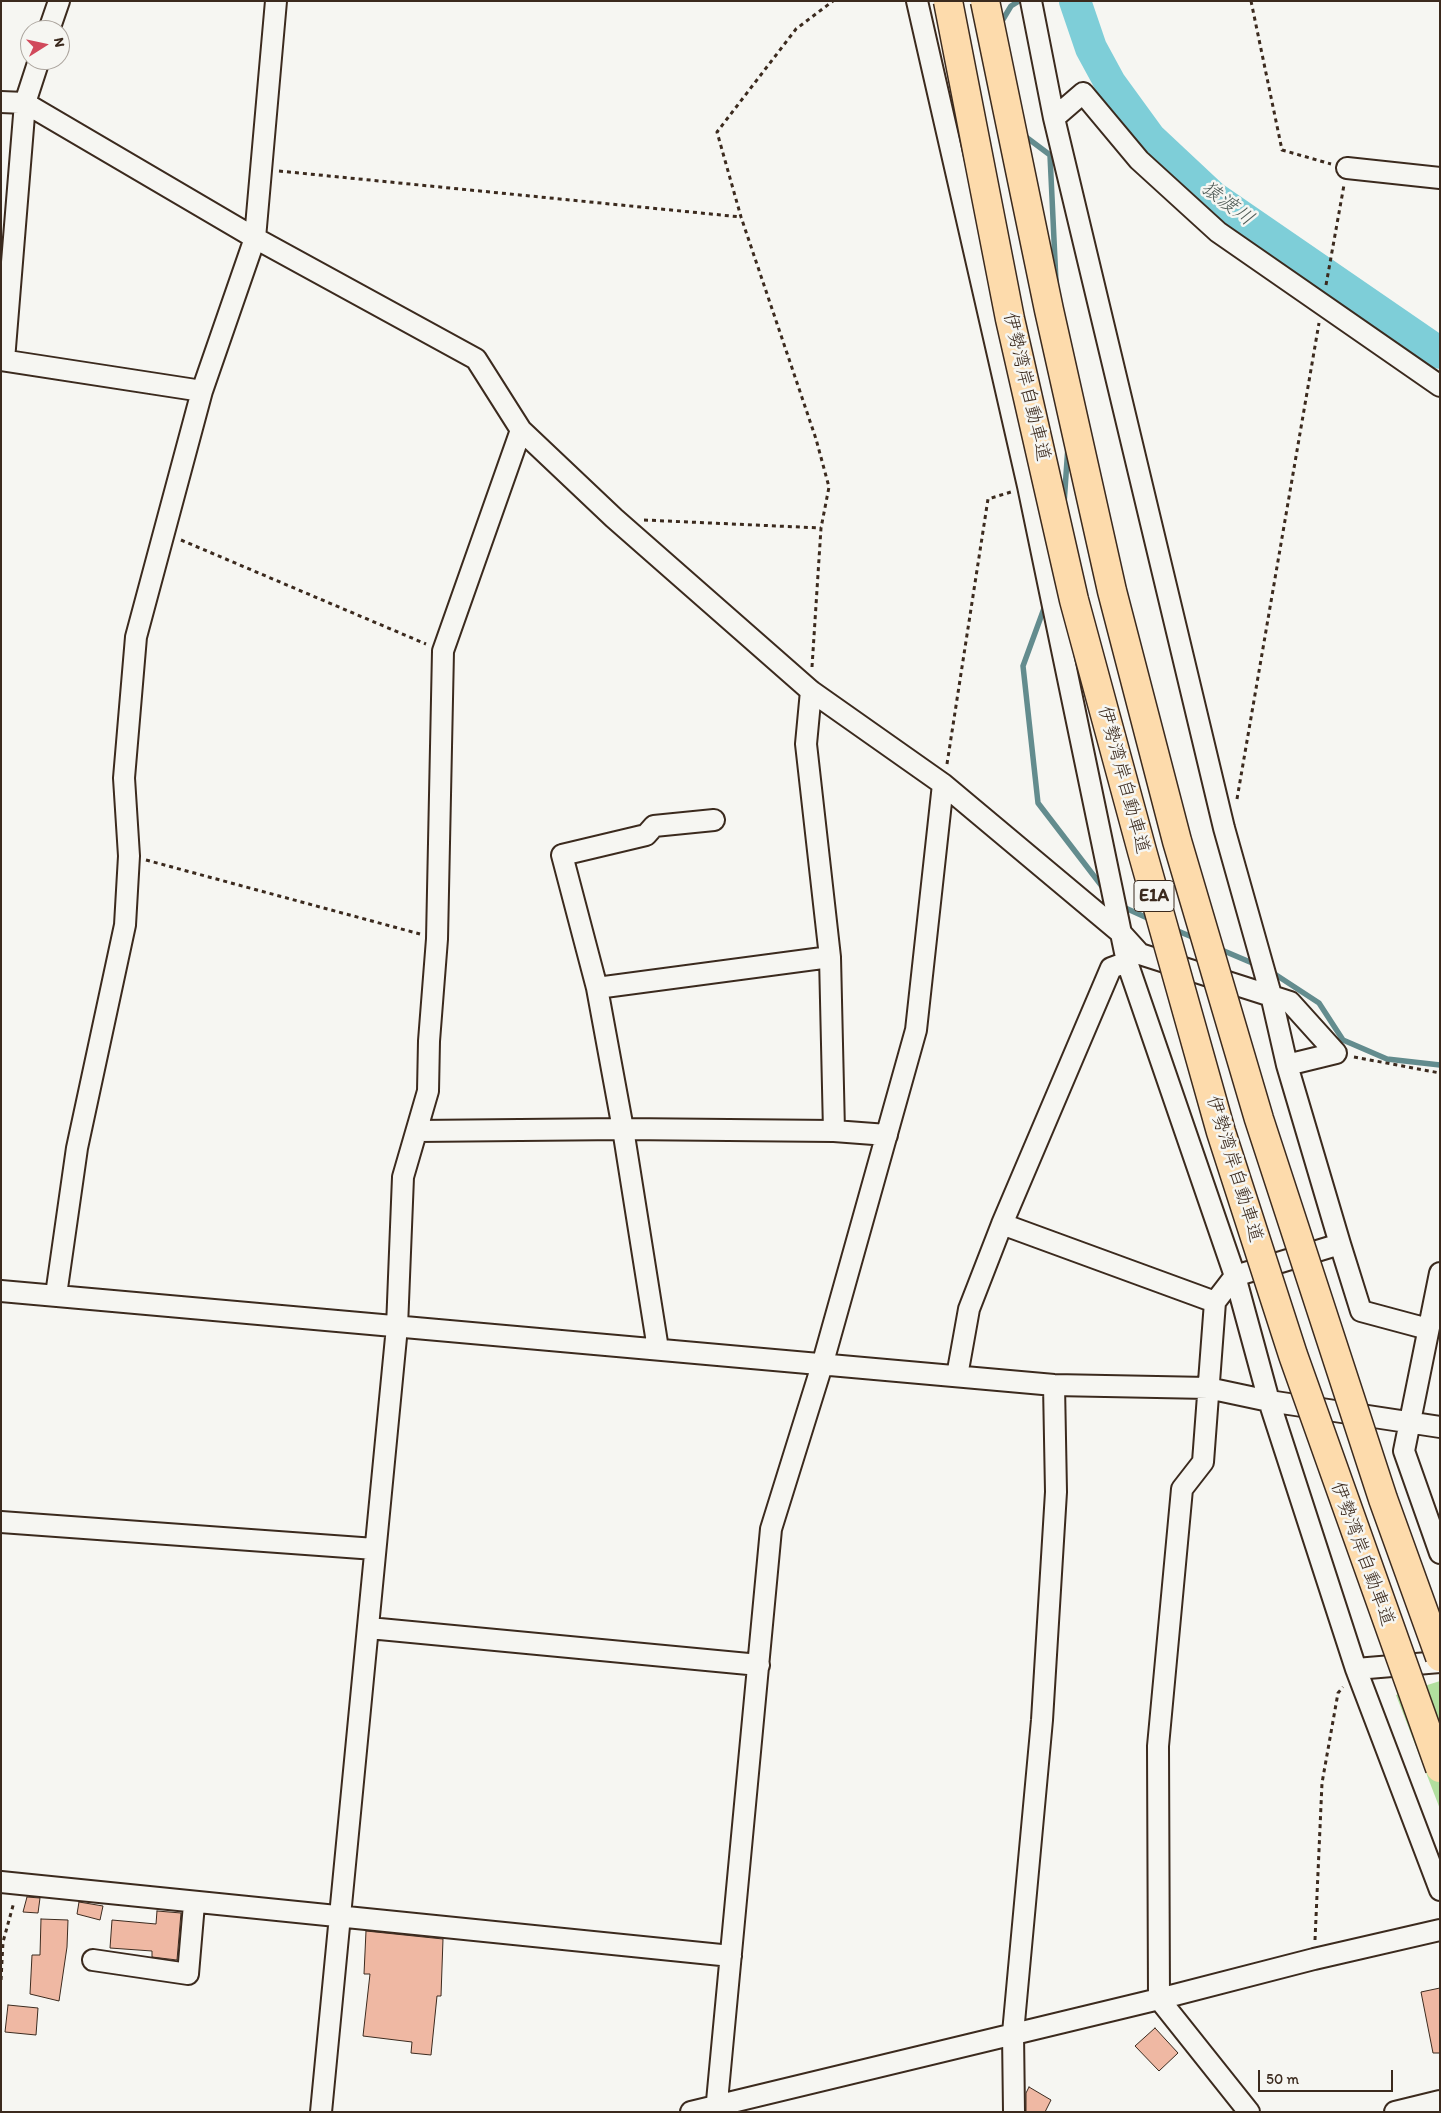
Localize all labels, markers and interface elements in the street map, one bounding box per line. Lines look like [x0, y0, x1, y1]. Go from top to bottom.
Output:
north arrow [20, 20, 70, 70]
text: N [50, 36, 68, 49]
water label: 猿渡川 [1196, 176, 1258, 232]
street label: 伊勢湾岸自動車道 [998, 310, 1054, 464]
street label: 伊勢湾岸自動車道 [1092, 704, 1154, 856]
road number: E1A [1134, 880, 1174, 911]
street label: 伊勢湾岸自動車道 [1201, 1093, 1267, 1245]
street label: 伊勢湾岸自動車道 [1325, 1479, 1399, 1629]
scale bar [1261, 2060, 1396, 2092]
text: 50 m [1266, 2070, 1299, 2088]

